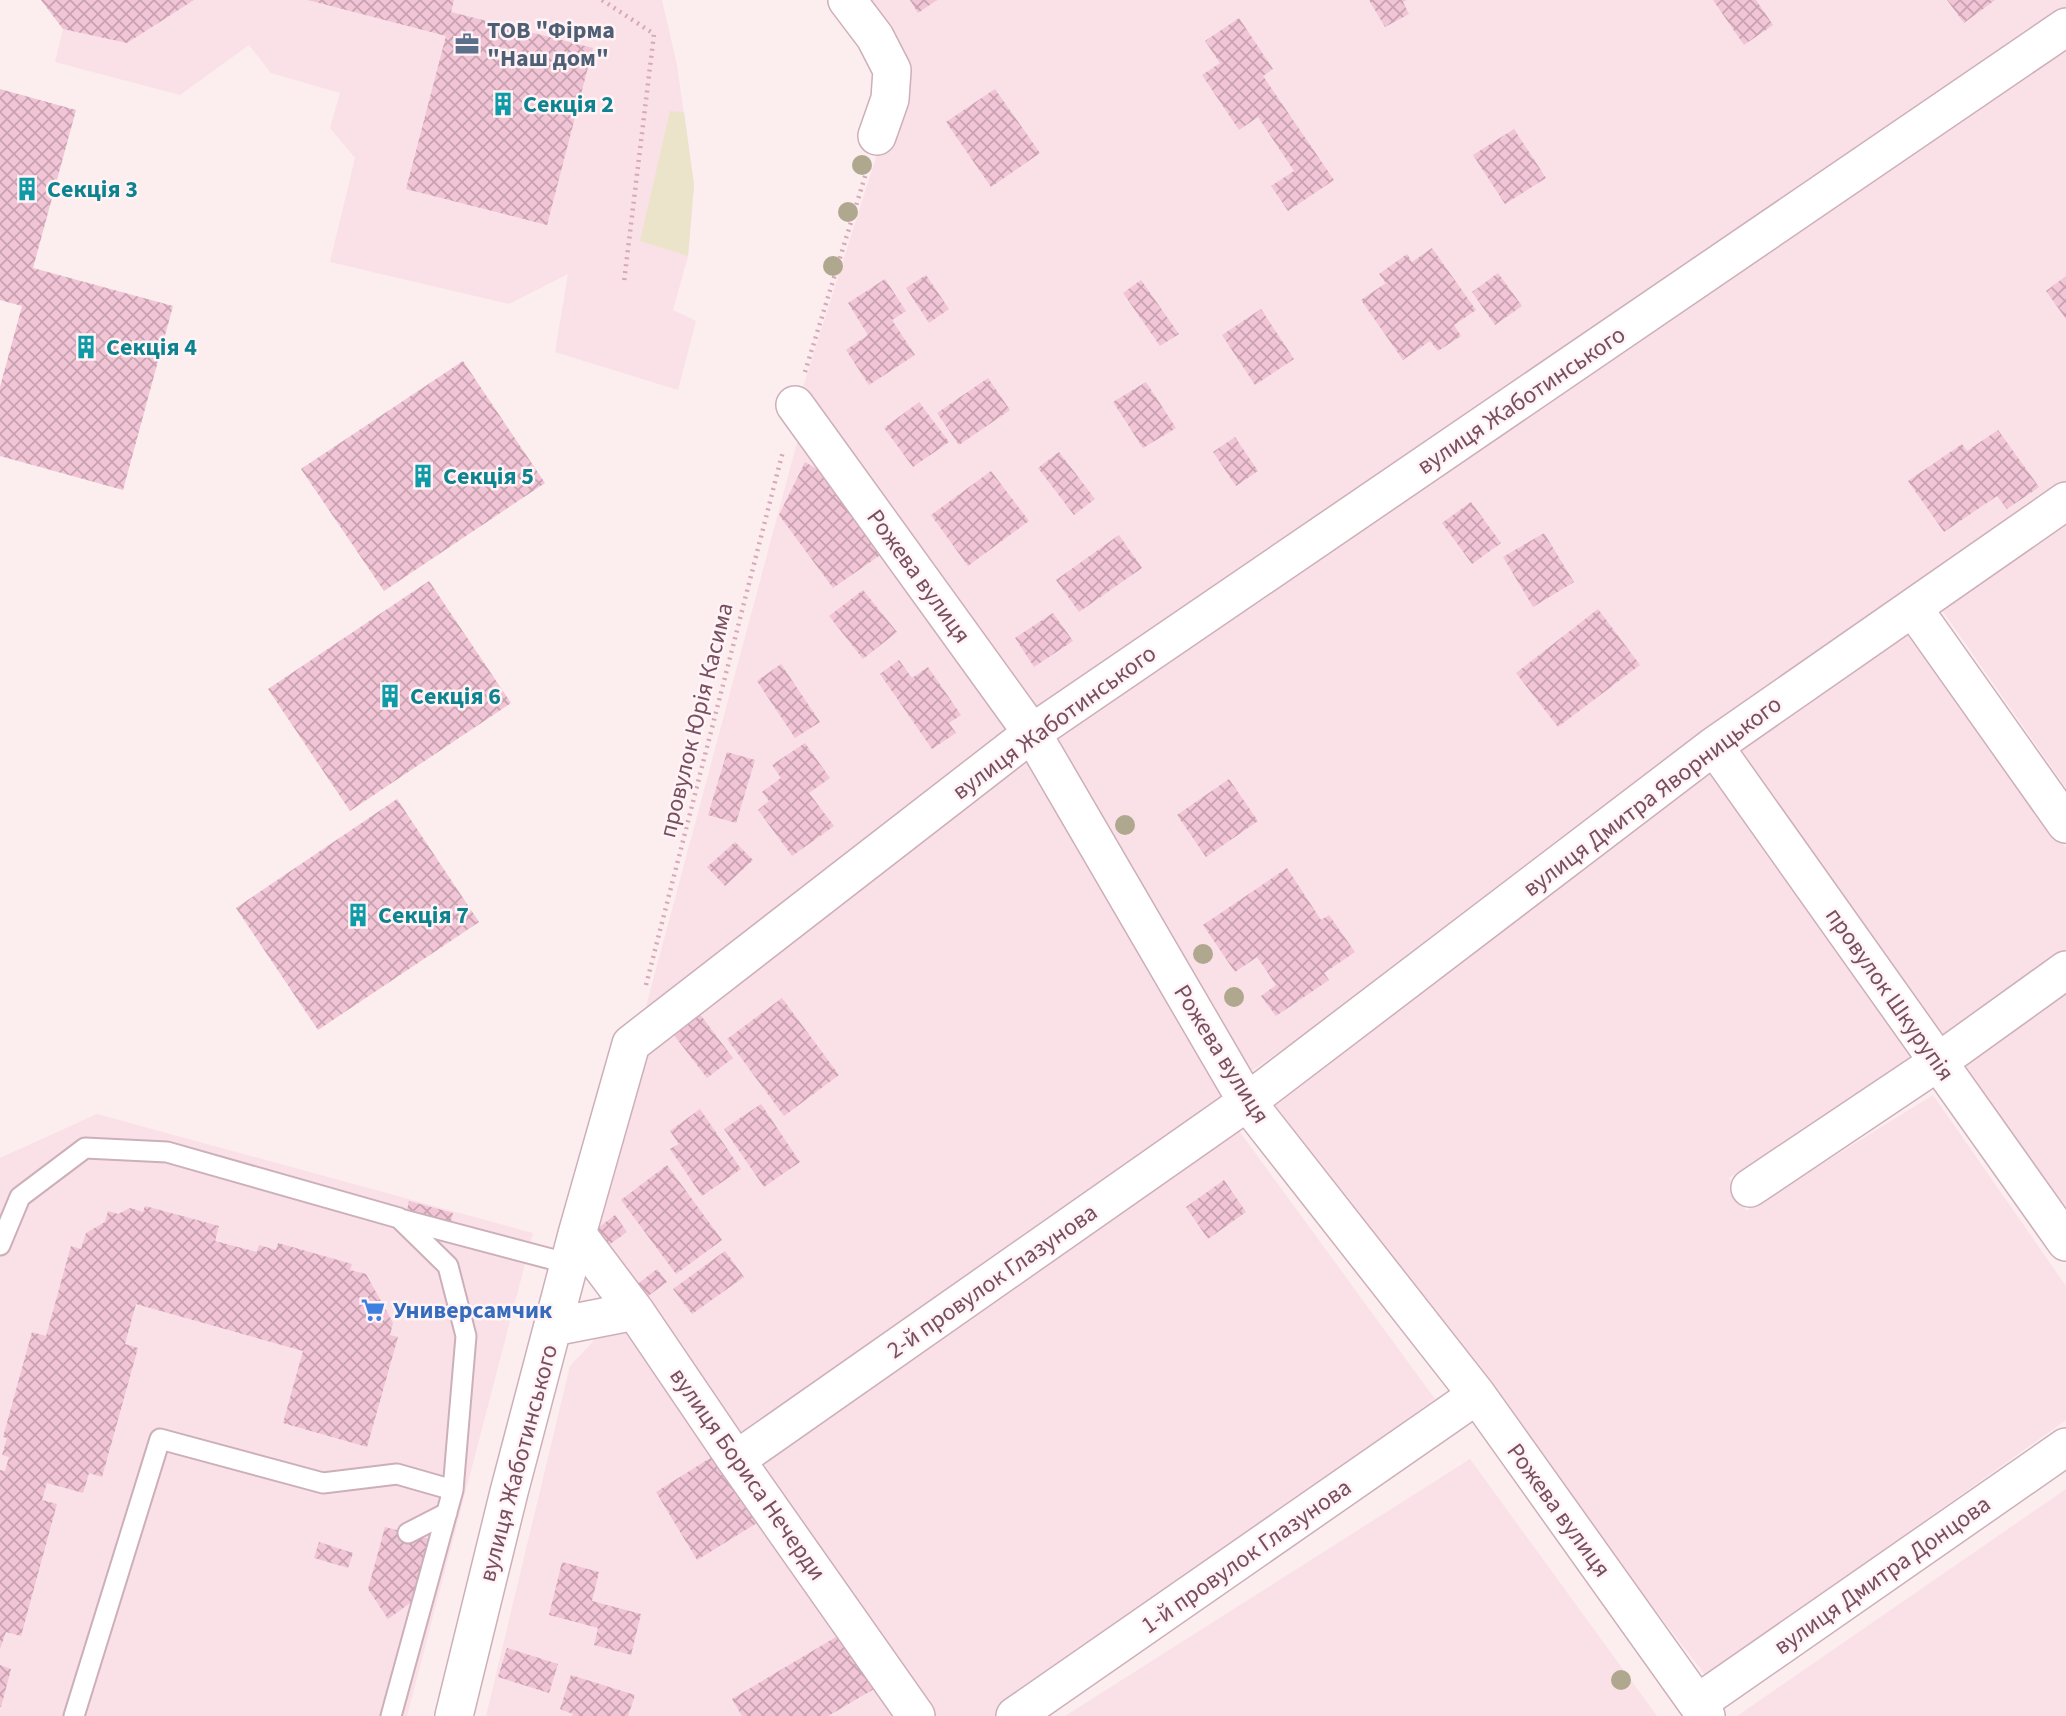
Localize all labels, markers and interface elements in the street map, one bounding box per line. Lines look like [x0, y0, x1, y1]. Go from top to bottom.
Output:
place label: ТОВ "Фірма "Наш дом" [487, 13, 615, 76]
office icon: ТОВ "Фірма "Наш дом" [453, 30, 481, 58]
place label: Секція 2 [523, 87, 614, 122]
building icon: Секція 2 [489, 90, 517, 118]
place label: Секція 3 [47, 172, 138, 207]
building icon: Секція 3 [13, 175, 41, 203]
street label: вулиця Жаботинського [1410, 317, 1633, 483]
place label: Секція 4 [106, 330, 197, 365]
building icon: Секція 4 [72, 333, 100, 361]
place label: Секція 5 [443, 459, 534, 494]
building icon: Секція 5 [409, 462, 437, 490]
street label: Рожева вулиця [858, 502, 979, 651]
street label: провулок Юрія Касима [650, 599, 743, 841]
street label: вулиця Жаботинського [945, 636, 1164, 809]
place label: Секція 6 [410, 679, 501, 714]
building icon: Секція 6 [376, 682, 404, 710]
street label: вулиця Дмитра Яворницького [1516, 687, 1789, 906]
place label: Секція 7 [378, 898, 469, 933]
street label: провулок Шкурупія [1816, 900, 1963, 1088]
building icon: Секція 7 [344, 901, 372, 929]
street label: Рожева вулиця [1165, 978, 1278, 1131]
street label: 2-й провулок Глазунова [880, 1195, 1105, 1367]
place label: Универсамчик [393, 1293, 553, 1328]
supermarket icon: Универсамчик [359, 1296, 387, 1324]
street label: вулиця Жаботинського [470, 1340, 567, 1586]
street label: вулиця Бориса Нечерди [661, 1361, 834, 1588]
street label: Рожева вулиця [1498, 1436, 1619, 1585]
street label: 1-й провулок Глазунова [1134, 1470, 1359, 1642]
street label: вулиця Дмитра Донцова [1767, 1487, 1998, 1664]

